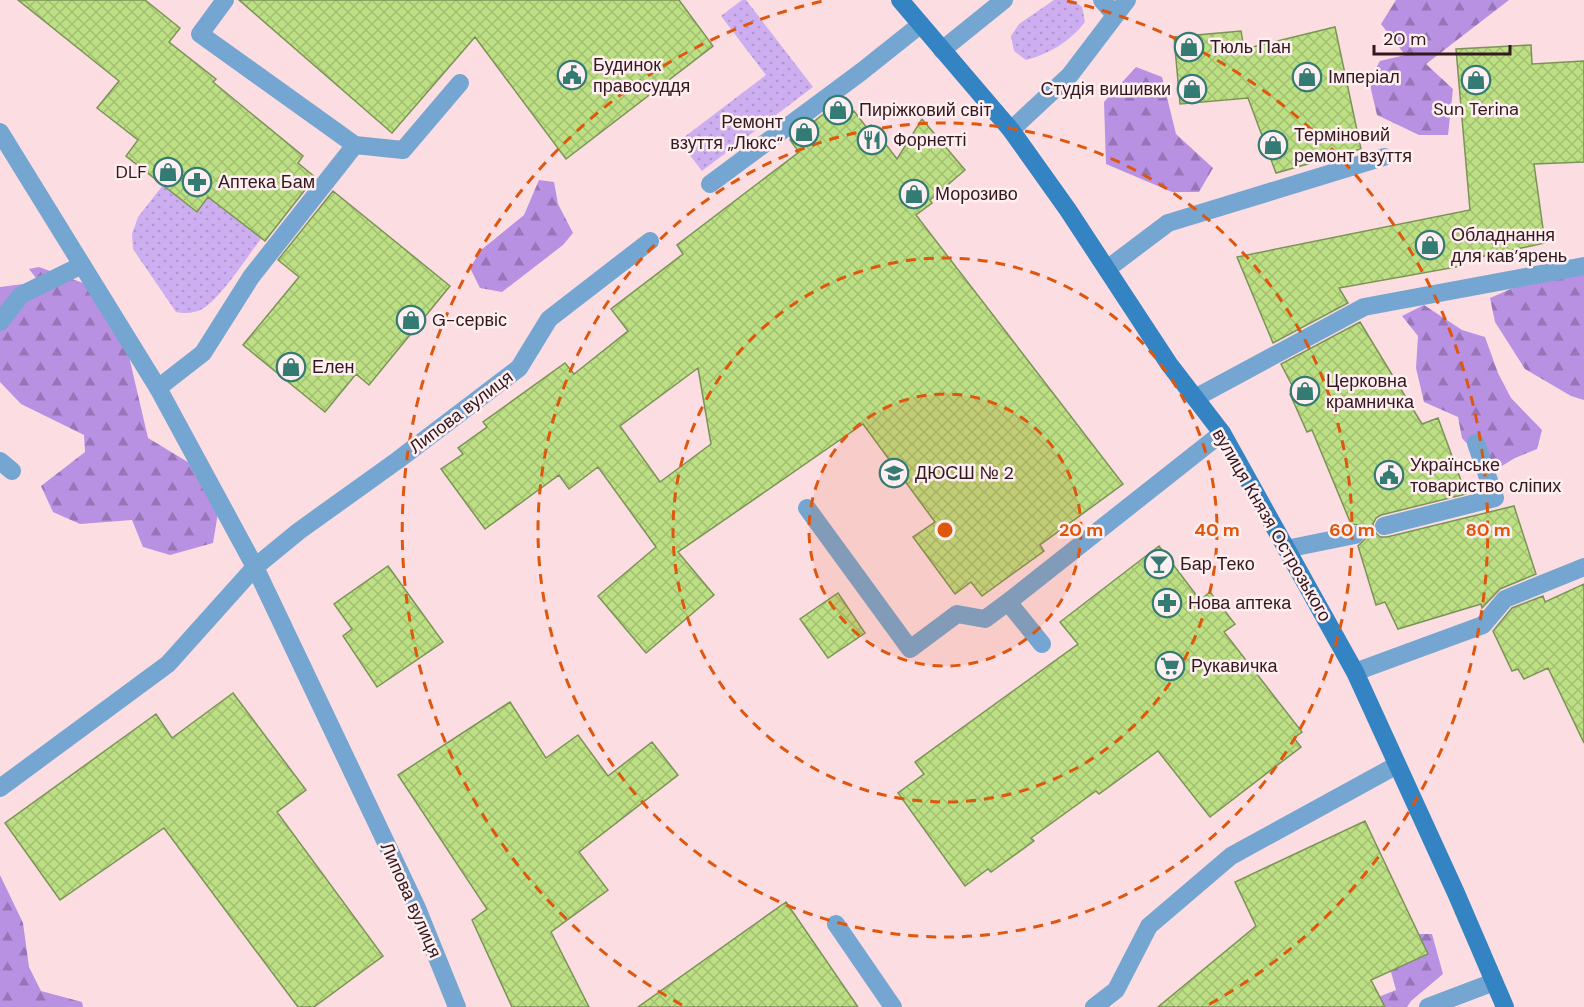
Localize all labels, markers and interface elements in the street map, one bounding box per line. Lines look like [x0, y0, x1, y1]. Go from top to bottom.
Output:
scale bar [1374, 18, 1510, 56]
text: 20 m [1383, 27, 1426, 51]
shop icon: Тюль Пан [1173, 31, 1205, 63]
place label: Тюль Пан [1210, 35, 1291, 59]
place label: Будинок правосуддя [593, 53, 690, 98]
public building icon: Будинок правосуддя [556, 59, 588, 91]
shop icon: Імперіал [1291, 61, 1323, 93]
shop icon: Sun Terina [1460, 64, 1492, 96]
place label: Імперіал [1328, 65, 1400, 89]
shop icon: Студія вишивки [1176, 73, 1208, 105]
place label: Студія вишивки [1041, 77, 1171, 101]
shop icon: Пиріжковий світ [822, 94, 854, 126]
place label: Sun Terina [1433, 97, 1519, 121]
place label: Пиріжковий світ [859, 98, 991, 122]
place label: Ремонт взуття „Люкс“ [670, 110, 783, 155]
shop icon: Ремонт взуття „Люкс“ [788, 116, 820, 148]
place label: Терміновий ремонт взуття [1294, 123, 1412, 168]
restaurant icon: Форнетті [856, 124, 888, 156]
place label: Форнетті [893, 128, 967, 152]
shop icon: Терміновий ремонт взуття [1257, 129, 1289, 161]
shop icon: DLF [152, 156, 184, 188]
place label: DLF [116, 160, 147, 184]
pharmacy icon: Аптека Бам [181, 166, 213, 198]
place label: Аптека Бам [218, 170, 315, 194]
shop icon: Морозиво [898, 178, 930, 210]
place label: Морозиво [935, 182, 1018, 206]
place label: Обладнання для кав’ярень [1451, 223, 1567, 268]
shop icon: Обладнання для кав’ярень [1414, 229, 1446, 261]
shop icon: G-сервіс [395, 304, 427, 336]
place label: G-сервіс [432, 308, 507, 332]
shop icon: Елен [275, 351, 307, 383]
place label: Елен [312, 355, 354, 379]
street label: Липова вулиця [404, 365, 518, 459]
place label: Церковна крамничка [1326, 369, 1415, 414]
shop icon: Церковна крамничка [1289, 375, 1321, 407]
street label: вулиця Князя Острозького [1207, 424, 1337, 626]
place label: Українське товариство сліпих [1410, 453, 1561, 498]
school or university icon: ДЮСШ № 2 [878, 457, 910, 489]
public building icon: Українське товариство сліпих [1373, 459, 1405, 491]
place label: ДЮСШ № 2 [915, 461, 1014, 485]
text: 20 m [1059, 518, 1103, 542]
text: 40 m [1194, 518, 1240, 542]
text: 60 m [1329, 518, 1375, 542]
text: 80 m [1465, 518, 1511, 542]
centre of rings [935, 520, 955, 540]
bar icon: Бар Теко [1143, 548, 1175, 580]
place label: Бар Теко [1180, 552, 1255, 576]
pharmacy icon: Нова аптека [1151, 587, 1183, 619]
place label: Нова аптека [1188, 591, 1292, 615]
supermarket icon: Рукавичка [1154, 650, 1186, 682]
place label: Рукавичка [1191, 654, 1279, 678]
street label: Липова вулиця [375, 838, 447, 962]

